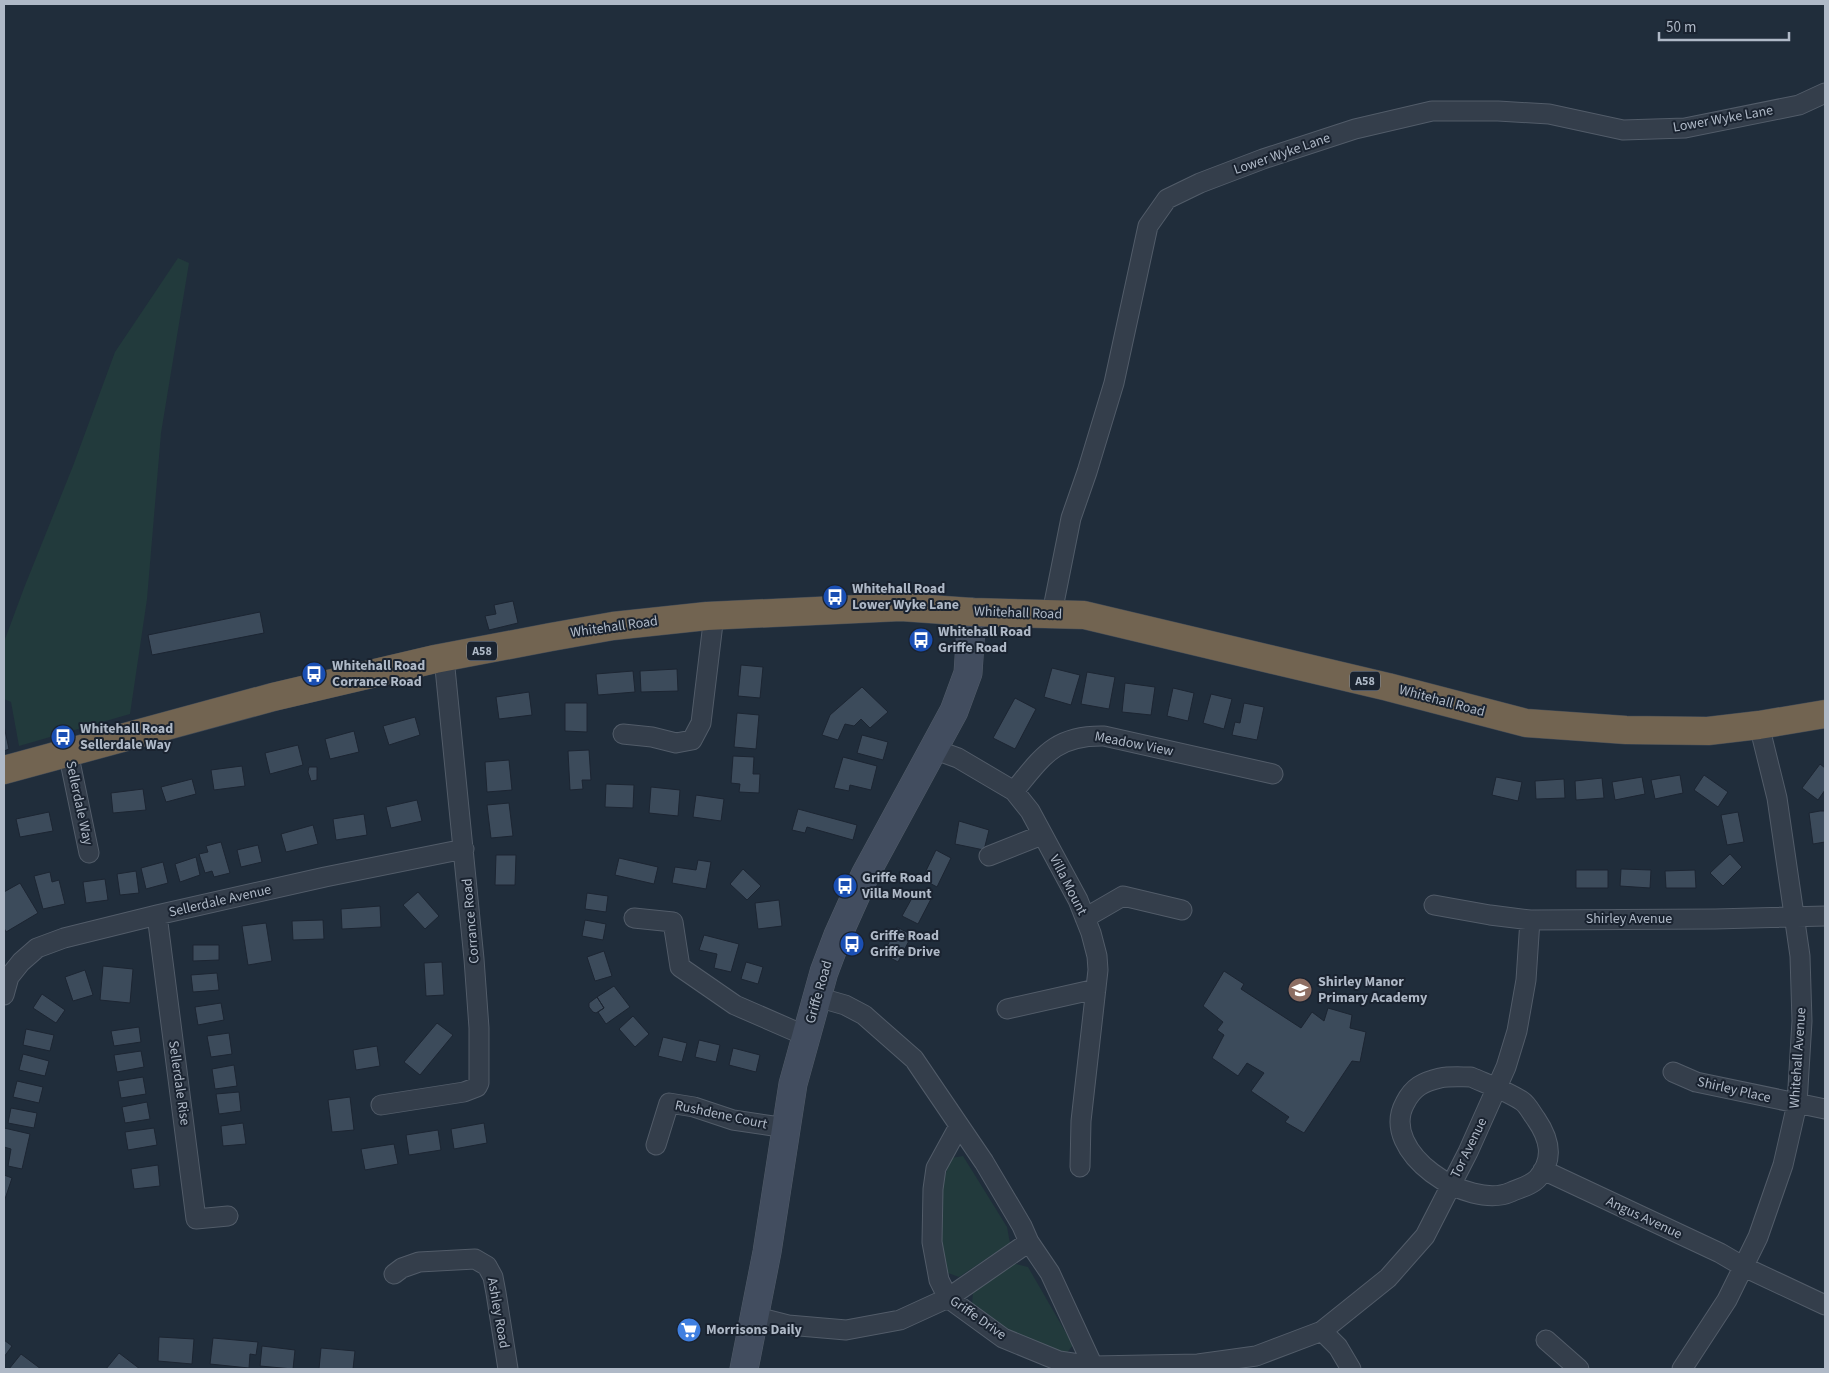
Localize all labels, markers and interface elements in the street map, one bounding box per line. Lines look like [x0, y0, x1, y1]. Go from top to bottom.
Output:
scale bar [1659, 10, 1789, 42]
text: 50 m [1666, 17, 1696, 38]
street label: Lower Wyke Lane [1671, 100, 1775, 138]
street label: Lower Wyke Lane [1231, 128, 1333, 180]
place label: Whitehall Road Lower Wyke Lane [852, 579, 959, 615]
bus stop icon: Whitehall Road Lower Wyke Lane [822, 584, 848, 610]
street label: Whitehall Road [974, 601, 1062, 625]
street label: Whitehall Road [569, 611, 659, 643]
place label: Whitehall Road Griffe Road [938, 622, 1031, 658]
bus stop icon: Whitehall Road Griffe Road [908, 627, 934, 653]
road number: A58 [467, 641, 497, 660]
place label: Whitehall Road Corrance Road [332, 656, 425, 692]
bus stop icon: Whitehall Road Corrance Road [301, 661, 327, 687]
road number: A58 [1350, 671, 1380, 690]
street label: Whitehall Road [1397, 680, 1487, 722]
place label: Whitehall Road Sellerdale Way [80, 719, 173, 755]
bus stop icon: Whitehall Road Sellerdale Way [50, 724, 76, 750]
street label: Meadow View [1093, 727, 1175, 761]
street label: Sellerdale Way [60, 759, 98, 847]
street label: Villa Mount [1044, 851, 1092, 919]
place label: Griffe Road Villa Mount [861, 868, 932, 904]
bus stop icon: Griffe Road Villa Mount [832, 873, 858, 899]
street label: Corrance Road [457, 878, 485, 964]
street label: Sellerdale Avenue [167, 879, 273, 922]
street label: Shirley Avenue [1586, 909, 1672, 929]
place label: Griffe Road Griffe Drive [870, 926, 940, 962]
bus stop icon: Griffe Road Griffe Drive [839, 931, 865, 957]
street label: Griffe Road [800, 958, 838, 1026]
place label: Shirley Manor Primary Academy [1318, 972, 1428, 1008]
school or university icon: Shirley Manor Primary Academy [1287, 977, 1313, 1003]
street label: Whitehall Avenue [1784, 1007, 1812, 1109]
street label: Sellerdale Rise [163, 1039, 195, 1127]
street label: Shirley Place [1695, 1072, 1773, 1108]
street label: Rushdene Court [673, 1095, 769, 1135]
street label: Tor Avenue [1446, 1114, 1492, 1182]
street label: Angus Avenue [1603, 1192, 1685, 1244]
street label: Ashley Road [482, 1276, 514, 1350]
street label: Griffe Drive [946, 1291, 1010, 1345]
supermarket icon: Morrisons Daily [676, 1317, 702, 1343]
place label: Morrisons Daily [706, 1320, 803, 1340]

